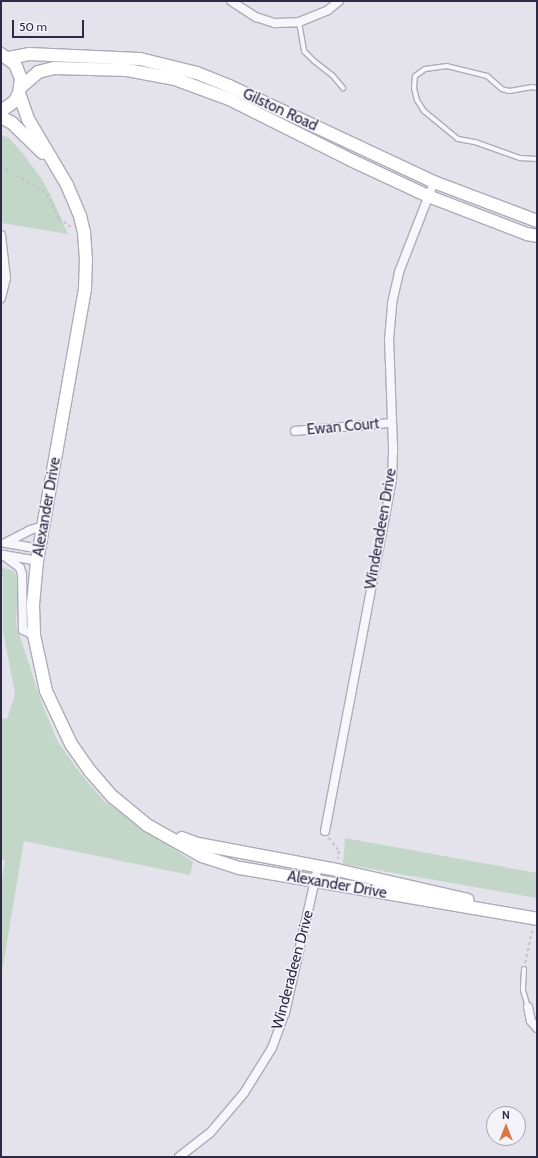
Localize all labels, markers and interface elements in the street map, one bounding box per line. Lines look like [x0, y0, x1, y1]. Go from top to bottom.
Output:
scale bar [14, 12, 86, 38]
text: 50 m [19, 19, 47, 34]
street label: Gilston Road [240, 85, 320, 135]
street label: Ewan Court [306, 415, 380, 439]
street label: Alexander Drive [29, 456, 65, 558]
street label: Winderadeen Drive [361, 467, 401, 591]
street label: Alexander Drive [286, 867, 388, 903]
street label: Winderadeen Drive [268, 908, 318, 1032]
north arrow [486, 1106, 526, 1146]
text: N [502, 1108, 510, 1122]

